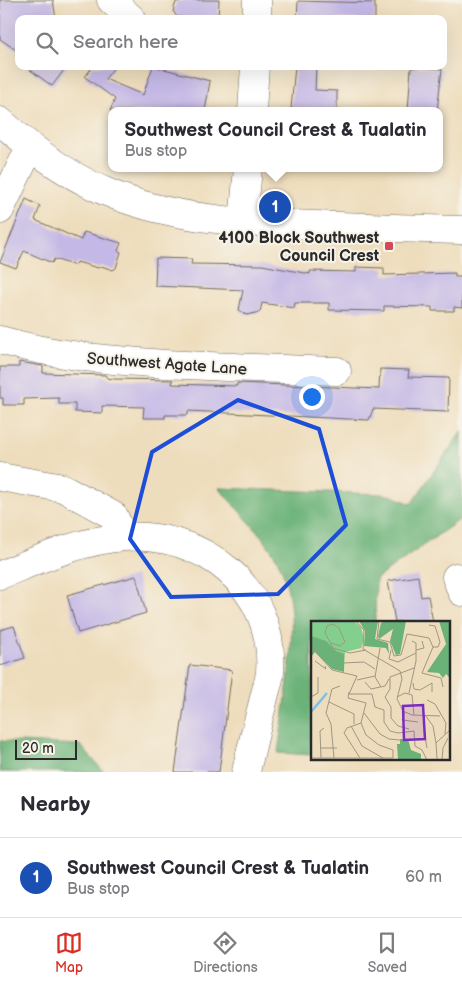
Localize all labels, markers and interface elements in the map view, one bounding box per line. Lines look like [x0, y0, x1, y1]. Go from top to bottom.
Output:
search box [15, 15, 447, 70]
icon: search [33, 29, 61, 57]
text: Search here [73, 31, 178, 54]
popup [108, 107, 443, 172]
text: Southwest Council Crest & Tualatin [124, 119, 427, 142]
text: Bus stop [124, 142, 187, 161]
pin: 1 [259, 188, 291, 226]
place label: 4100 Block Southwest Council Crest [218, 229, 380, 266]
marker: 4100 Block Southwest Council Crest [383, 240, 395, 252]
street label: Southwest Agate Lane [86, 349, 248, 380]
your location [299, 384, 325, 410]
inset map [311, 621, 450, 760]
scale bar [15, 737, 78, 760]
text: 20 m [22, 740, 54, 757]
text: Nearby [20, 792, 90, 817]
text: Southwest Council Crest & Tualatin [67, 857, 369, 880]
text: 1 [33, 868, 39, 887]
text: 60 m [405, 868, 442, 887]
text: Bus stop [67, 880, 130, 899]
tab: Map [55, 929, 83, 976]
tab: Directions [193, 929, 258, 976]
tab: Saved [368, 929, 407, 976]

